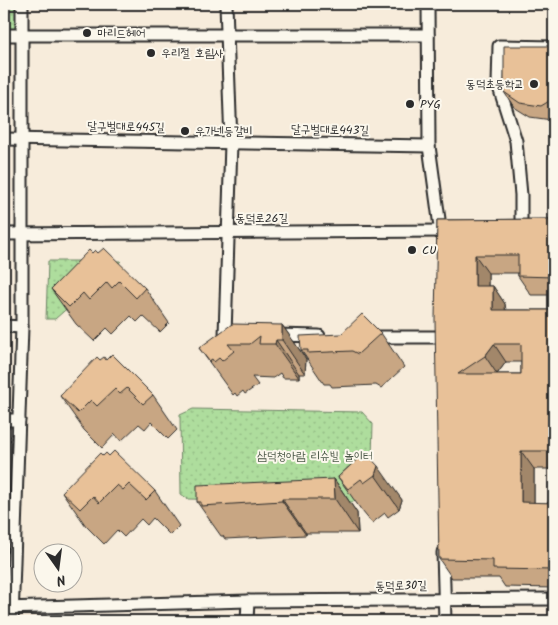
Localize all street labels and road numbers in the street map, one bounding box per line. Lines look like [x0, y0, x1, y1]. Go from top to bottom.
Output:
street label: 달구벌대로445길 [87, 117, 165, 137]
street label: 달구벌대로443길 [291, 120, 370, 140]
street label: 동덕로26길 [236, 209, 288, 228]
street label: 동덕로30길 [375, 576, 427, 596]

